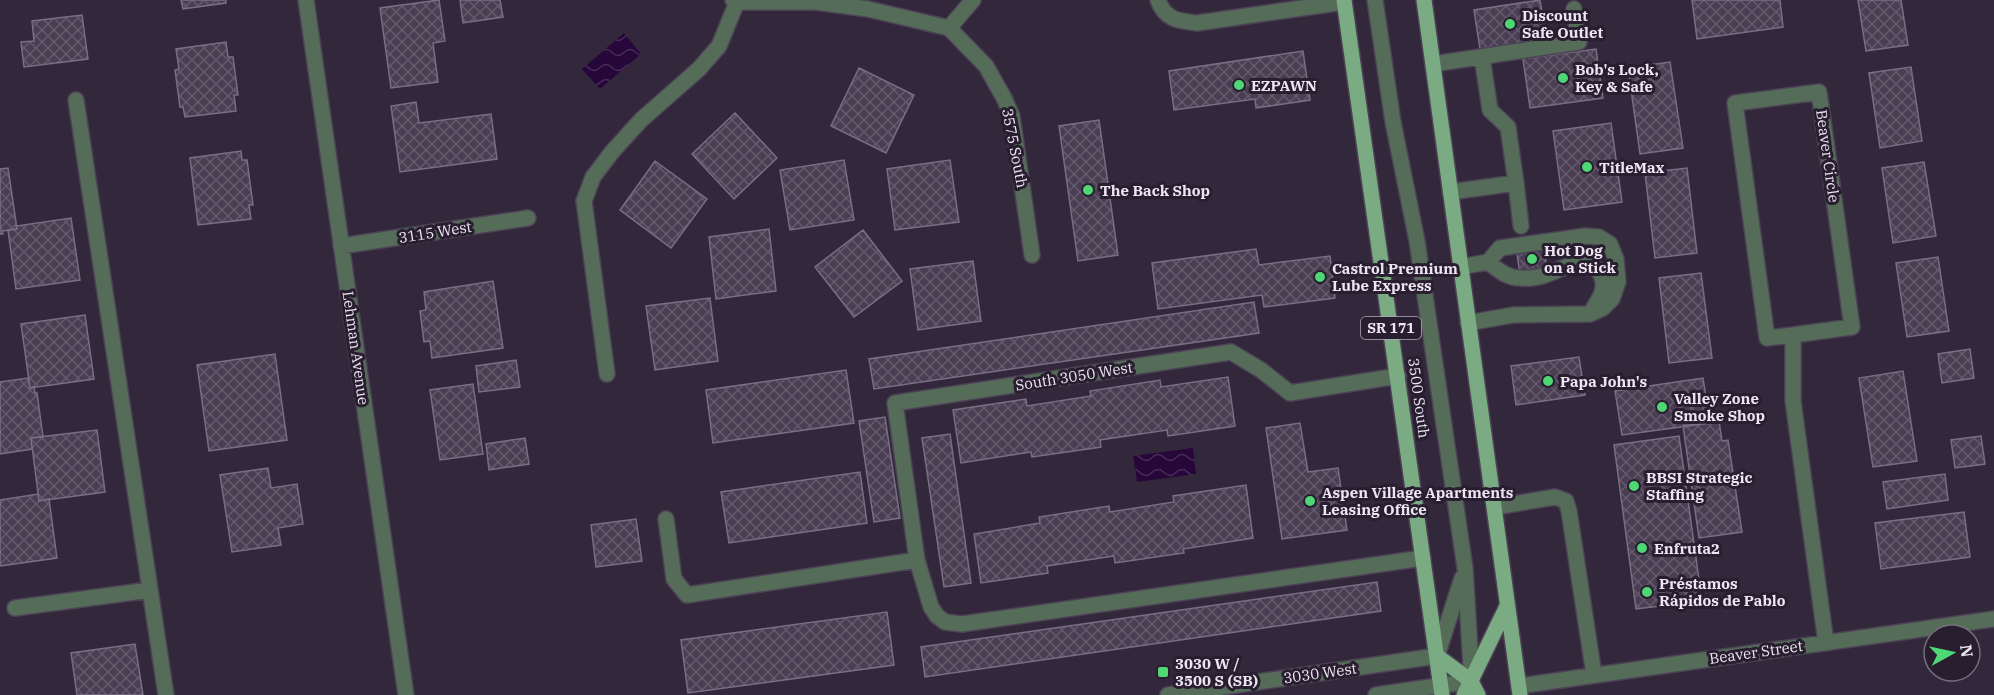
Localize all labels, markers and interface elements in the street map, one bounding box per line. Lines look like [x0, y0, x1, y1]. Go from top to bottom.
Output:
place label: Discount Safe Outlet [1522, 6, 1603, 42]
marker: Discount Safe Outlet [1503, 17, 1517, 31]
place label: Bob's Lock, Key & Safe [1575, 60, 1659, 96]
marker: Bob's Lock, Key & Safe [1556, 71, 1570, 85]
place label: EZPAWN [1251, 76, 1317, 95]
marker: EZPAWN [1232, 78, 1246, 92]
street label: 3575 South [998, 107, 1032, 189]
street label: Beaver Circle [1812, 108, 1844, 204]
place label: TitleMax [1599, 158, 1665, 177]
marker: TitleMax [1580, 160, 1594, 174]
place label: The Back Shop [1100, 181, 1210, 200]
marker: The Back Shop [1081, 183, 1095, 197]
street label: 3115 West [397, 217, 473, 247]
place label: Hot Dog on a Stick [1544, 241, 1616, 277]
marker: Hot Dog on a Stick [1525, 252, 1539, 266]
place label: Castrol Premium Lube Express [1332, 259, 1458, 295]
marker: Castrol Premium Lube Express [1313, 270, 1327, 284]
street label: Lehman Avenue [339, 290, 373, 406]
road number: SR 171 [1361, 317, 1421, 339]
street label: South 3050 West [1014, 357, 1134, 395]
street label: 3500 South [1404, 357, 1434, 439]
place label: Papa John's [1560, 372, 1647, 391]
marker: Papa John's [1541, 374, 1555, 388]
place label: Valley Zone Smoke Shop [1674, 389, 1765, 425]
marker: Valley Zone Smoke Shop [1655, 400, 1669, 414]
place label: BBSI Strategic Staffing [1646, 468, 1753, 504]
marker: BBSI Strategic Staffing [1627, 479, 1641, 493]
place label: Aspen Village Apartments Leasing Office [1322, 483, 1513, 519]
marker: Aspen Village Apartments Leasing Office [1303, 494, 1317, 508]
place label: Enfruta2 [1654, 539, 1720, 558]
marker: Enfruta2 [1635, 541, 1649, 555]
place label: Préstamos Rápidos de Pablo [1659, 574, 1786, 610]
marker: Préstamos Rápidos de Pablo [1640, 585, 1654, 599]
north arrow [1922, 623, 1982, 683]
street label: Beaver Street [1708, 636, 1804, 668]
text: N [1956, 643, 1978, 659]
place label: 3030 W / 3500 S (SB) [1175, 654, 1258, 690]
street label: 3030 West [1282, 658, 1358, 688]
marker: 3030 W / 3500 S (SB) [1156, 665, 1170, 679]

